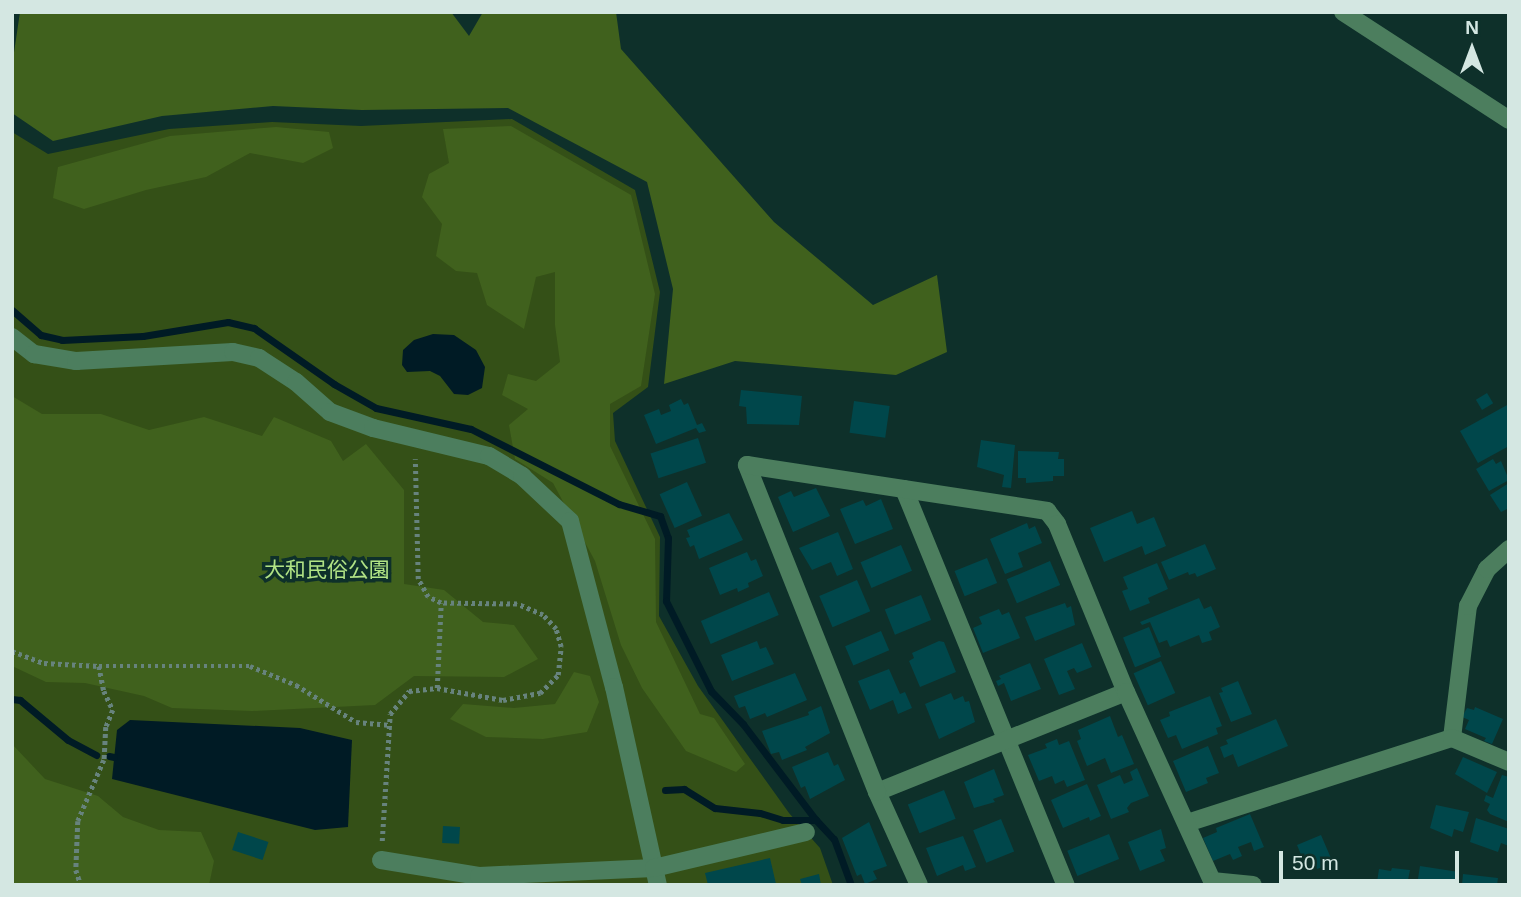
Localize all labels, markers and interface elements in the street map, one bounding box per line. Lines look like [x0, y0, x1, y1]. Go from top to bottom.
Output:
north arrow [1437, 14, 1507, 84]
text: N [1465, 17, 1479, 38]
park label: 大和民俗公園 [264, 557, 390, 583]
scale bar [1283, 838, 1463, 882]
text: 50 m [1292, 851, 1339, 874]

